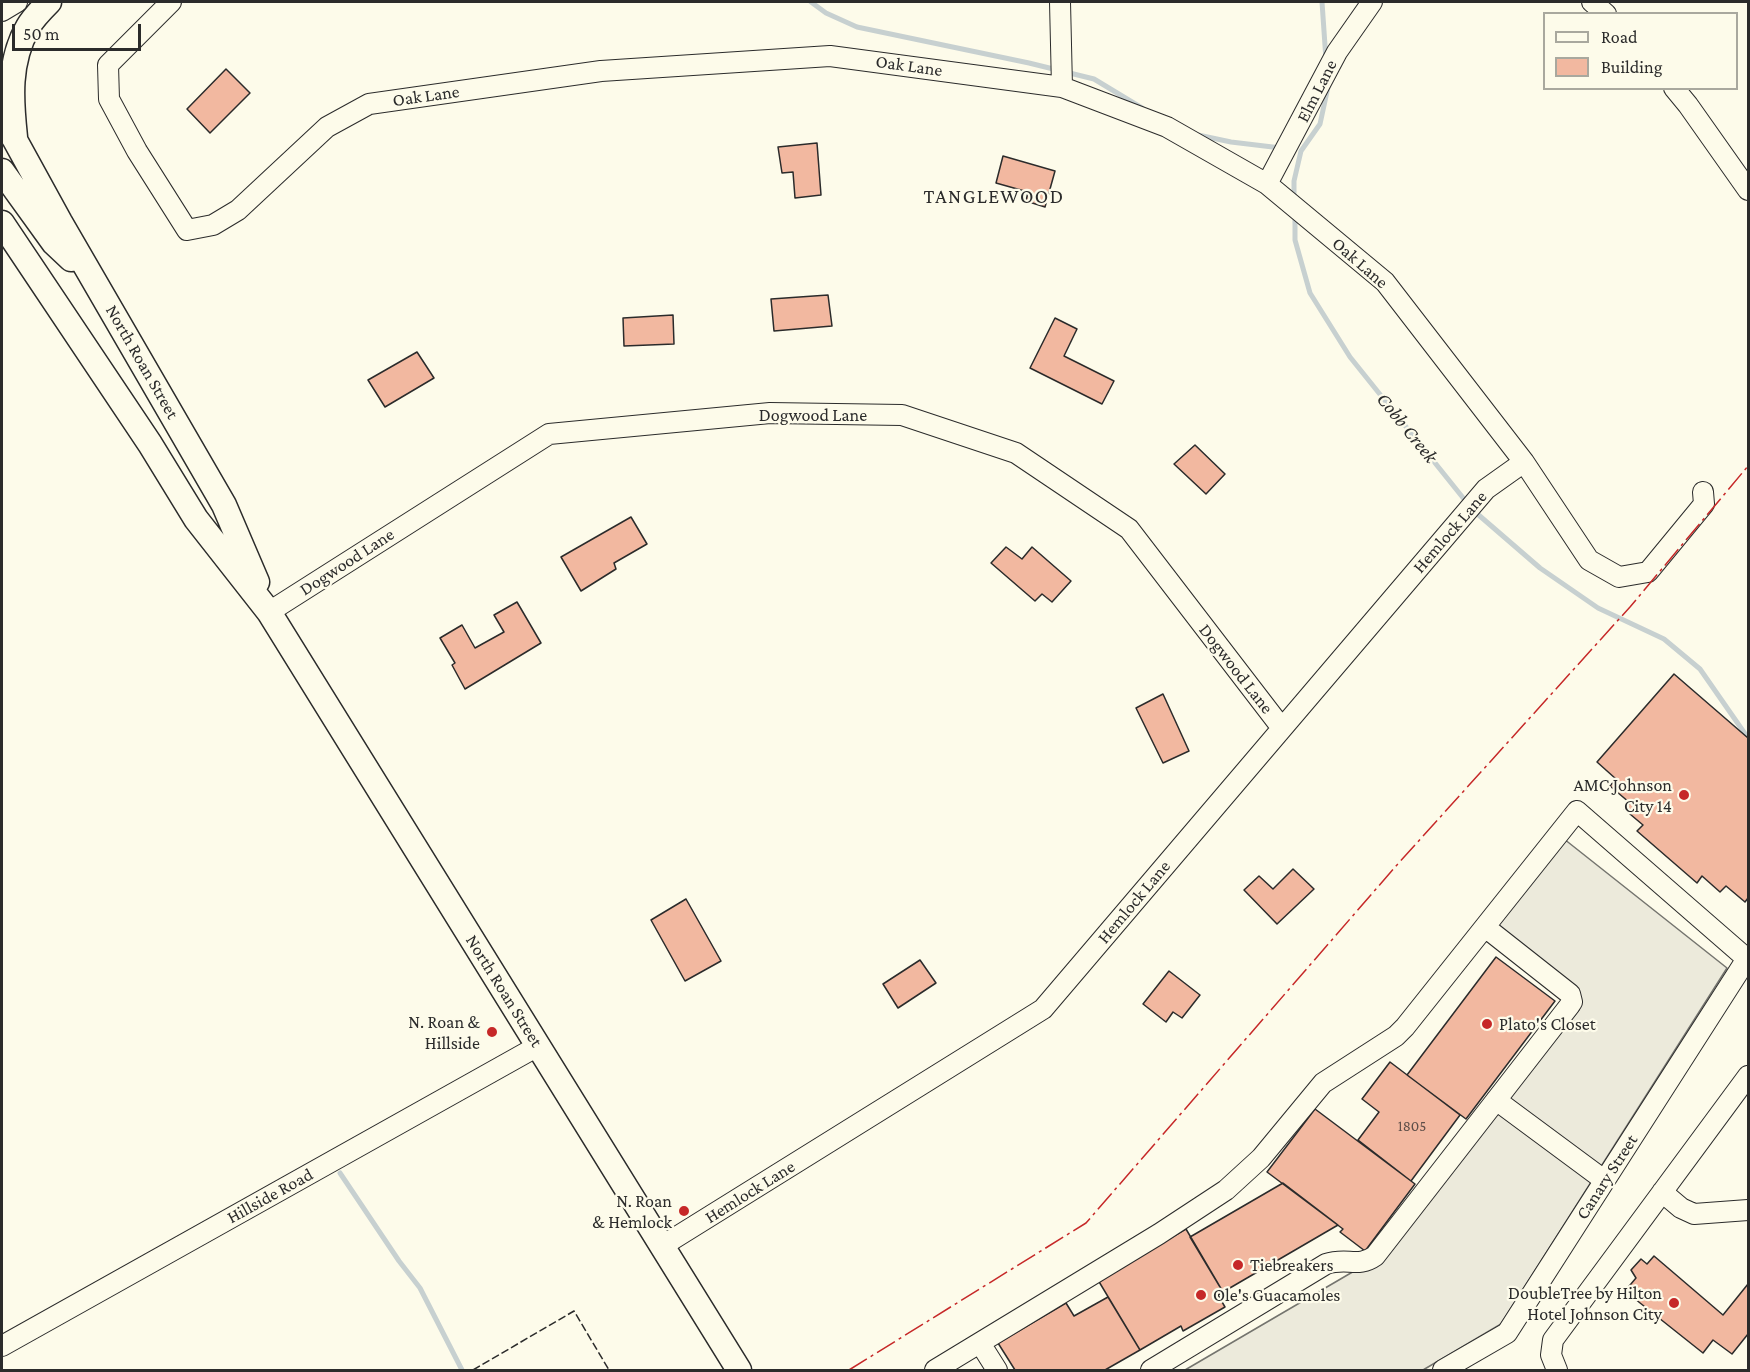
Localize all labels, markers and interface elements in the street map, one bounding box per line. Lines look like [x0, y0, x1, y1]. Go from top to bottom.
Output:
scale bar [15, 12, 144, 50]
legend [1543, 12, 1738, 90]
text: 50 m [23, 24, 60, 44]
text: Road [1601, 27, 1638, 47]
street label: Oak Lane [874, 51, 944, 81]
street label: Elm Lane [1292, 56, 1342, 126]
text: Building [1601, 57, 1662, 77]
street label: Oak Lane [391, 81, 461, 111]
district label: TANGLEWOOD [923, 185, 1065, 209]
street label: Oak Lane [1328, 233, 1392, 293]
street label: North Roan Street [101, 301, 183, 423]
water label: Cobb Creek [1371, 388, 1443, 468]
street label: Dogwood Lane [759, 404, 867, 426]
street label: Hemlock Lane [1408, 486, 1492, 578]
street label: Dogwood Lane [296, 523, 398, 601]
street label: Dogwood Lane [1194, 620, 1278, 718]
place label: AMC Johnson City 14 [1574, 774, 1672, 816]
marker: AMC Johnson City 14 [1677, 788, 1691, 802]
street label: Hemlock Lane [1093, 856, 1175, 948]
street label: North Roan Street [461, 931, 547, 1051]
place label: N. Roan & Hillside [408, 1011, 480, 1054]
place label: Plato's Closet [1499, 1013, 1596, 1035]
marker: Plato's Closet [1480, 1017, 1494, 1031]
marker: N. Roan & Hillside [485, 1025, 499, 1039]
house number: 1805 [1398, 1117, 1426, 1135]
street label: Canary Street [1571, 1130, 1643, 1224]
street label: Hemlock Lane [701, 1156, 799, 1228]
street label: Hillside Road [223, 1164, 317, 1228]
place label: N. Roan & Hemlock [592, 1190, 672, 1232]
marker: N. Roan & Hemlock [677, 1204, 691, 1218]
place label: Tiebreakers [1250, 1254, 1334, 1276]
marker: Tiebreakers [1231, 1258, 1245, 1272]
place label: DoubleTree by Hilton Hotel Johnson City [1508, 1282, 1662, 1324]
place label: Ole's Guacamoles [1213, 1284, 1340, 1306]
marker: Ole's Guacamoles [1194, 1288, 1208, 1302]
marker: DoubleTree by Hilton Hotel Johnson City [1667, 1296, 1681, 1310]

